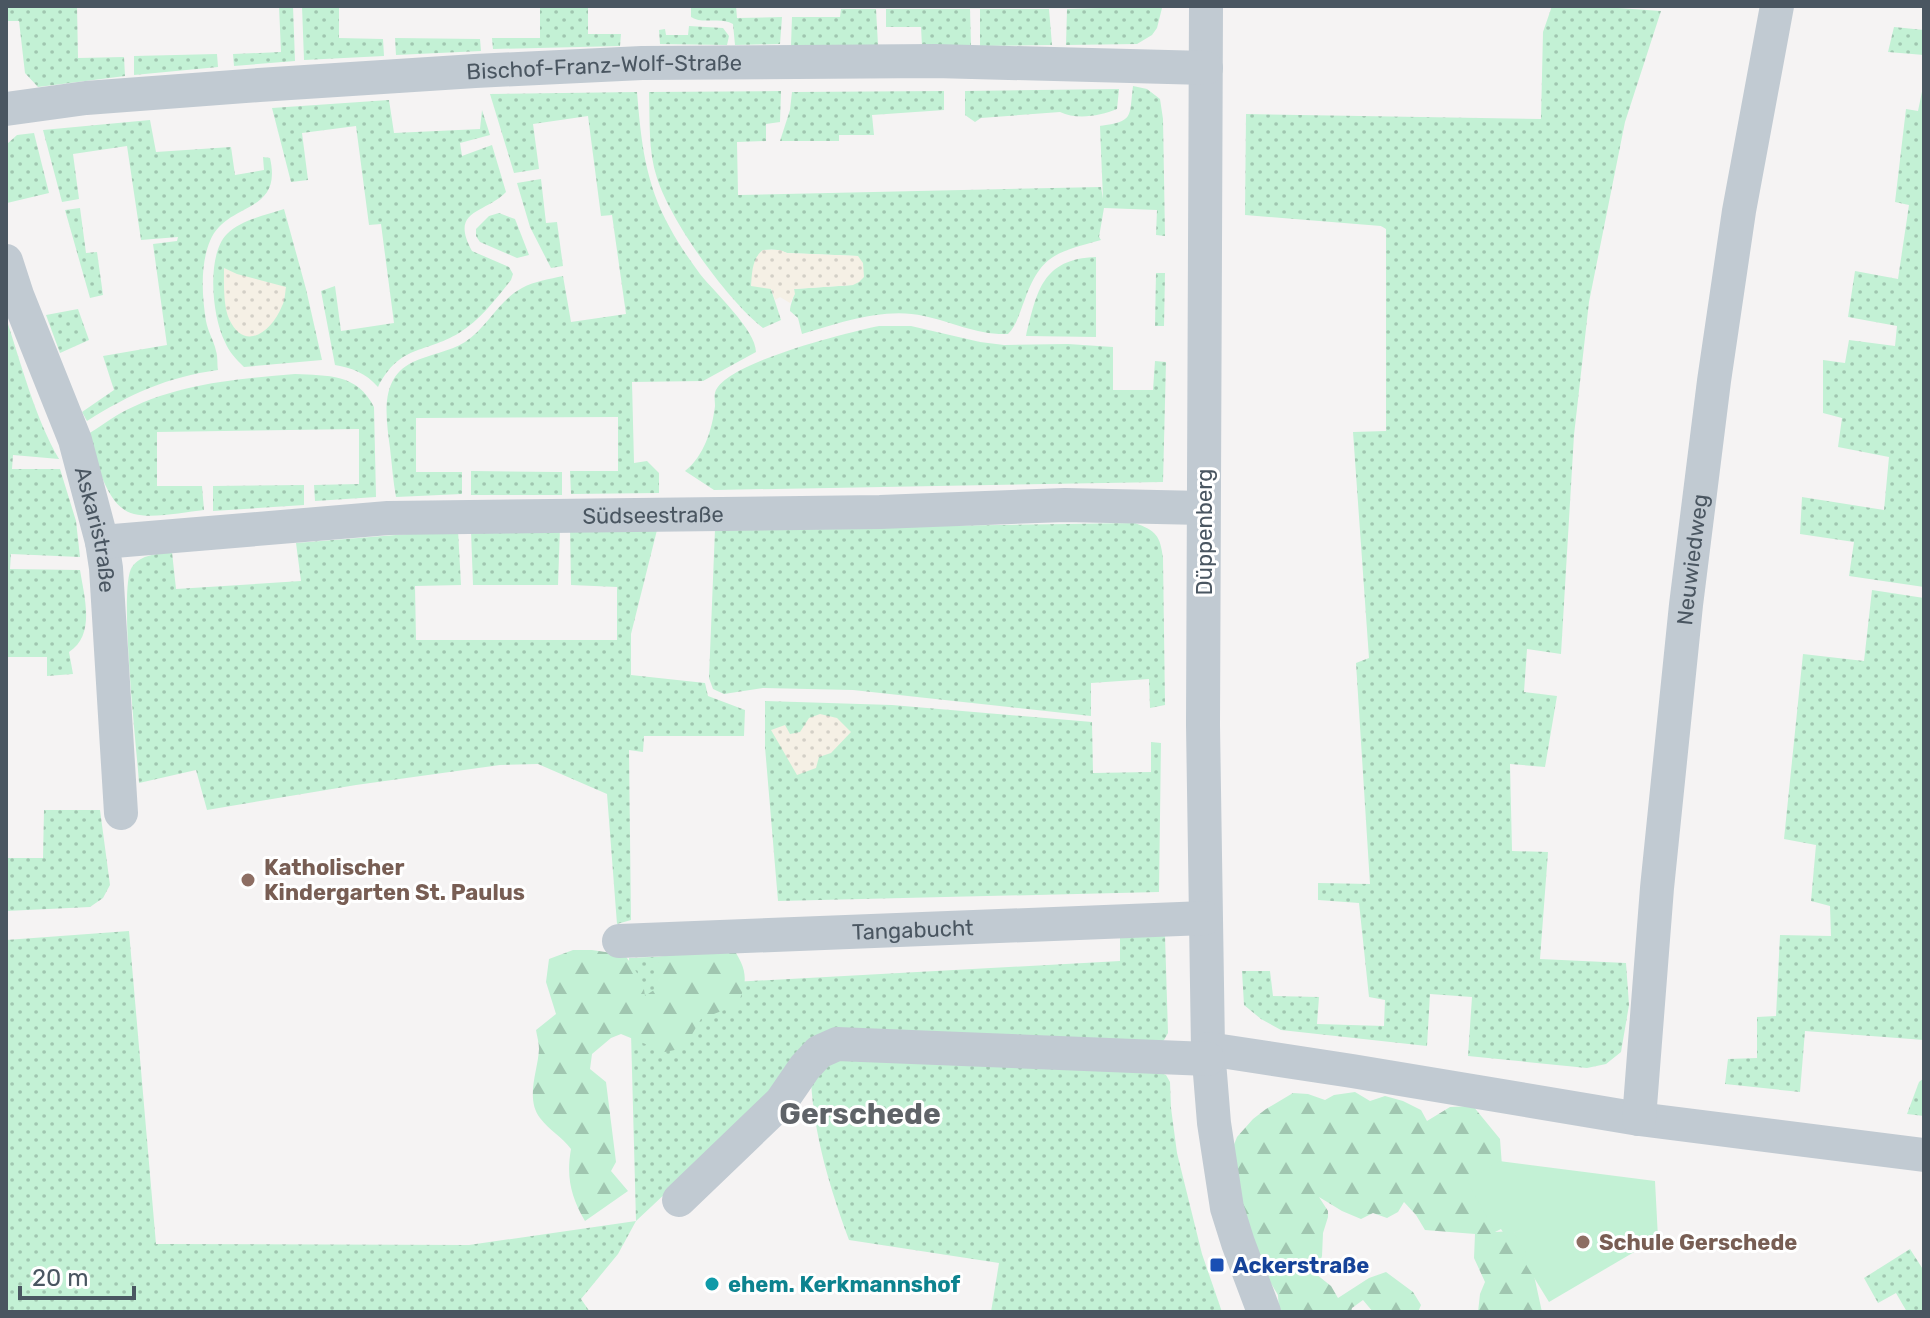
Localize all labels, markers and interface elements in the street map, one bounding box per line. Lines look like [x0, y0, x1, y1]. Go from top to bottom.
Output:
street label: Bischof-Franz-Wolf-Straße [465, 49, 742, 85]
street label: Askaristraße [69, 463, 121, 593]
street label: Düppenberg [1191, 469, 1218, 595]
street label: Neuwiedweg [1671, 492, 1713, 626]
street label: Südseestraße [582, 500, 724, 529]
place label: Katholischer Kindergarten St. Paulus [264, 854, 525, 906]
marker: Katholischer Kindergarten St. Paulus [239, 871, 257, 889]
street label: Tangabucht [851, 914, 975, 945]
district label: Gerschede [779, 1096, 941, 1132]
place label: Schule Gerschede [1599, 1229, 1797, 1256]
marker: Schule Gerschede [1574, 1233, 1592, 1251]
scale bar [20, 1250, 134, 1300]
place label: Ackerstraße [1233, 1252, 1369, 1279]
marker: Ackerstraße [1208, 1256, 1226, 1274]
text: 20 m [32, 1264, 89, 1292]
place label: ehem. Kerkmannshof [728, 1271, 961, 1298]
marker: ehem. Kerkmannshof [703, 1275, 721, 1293]

